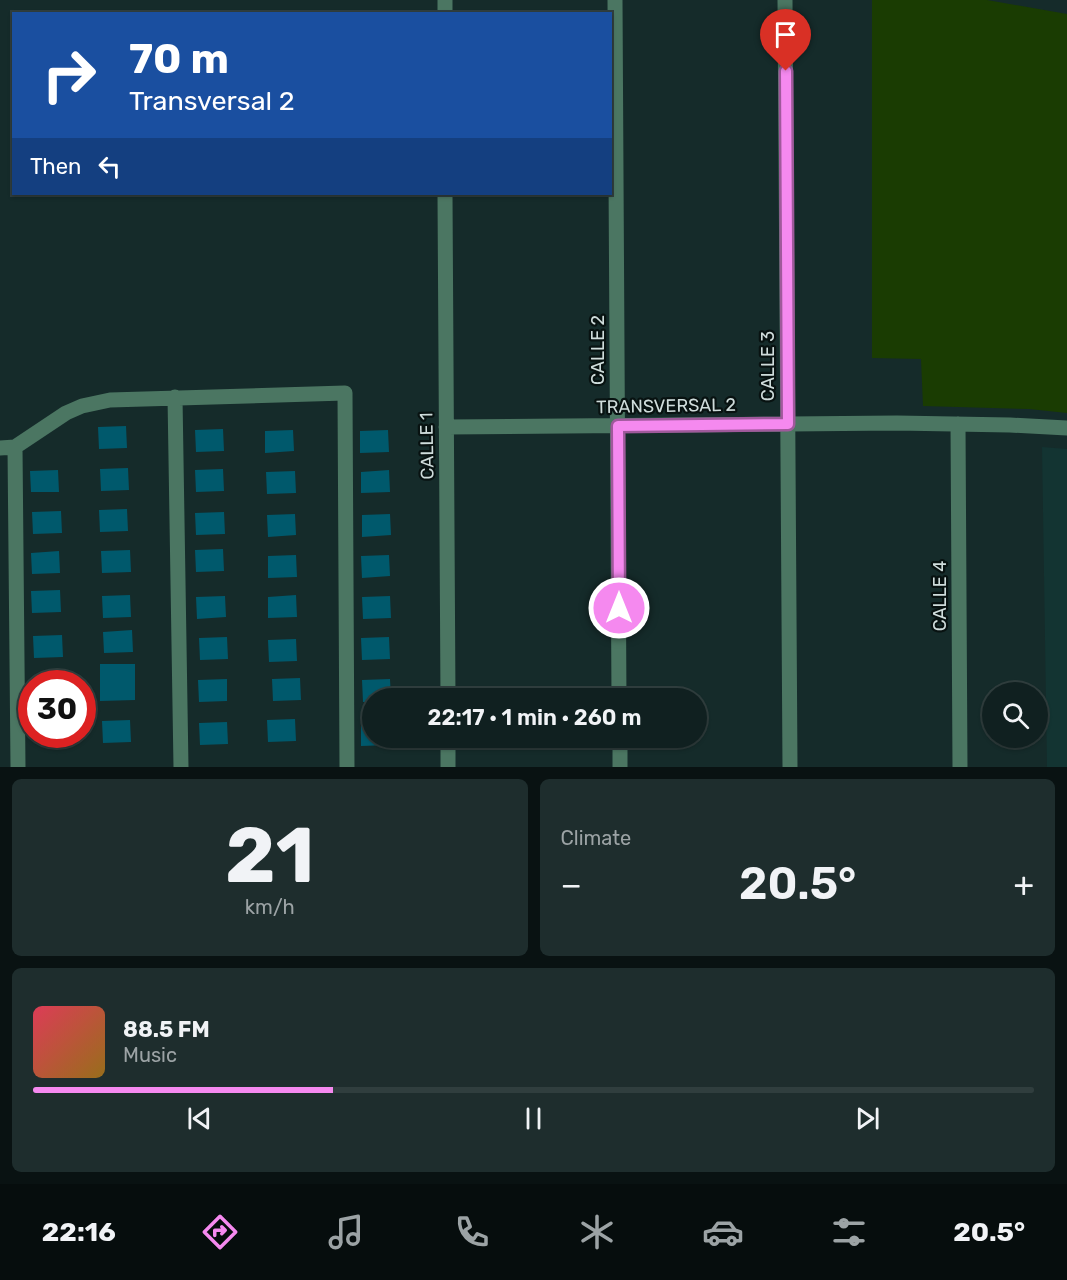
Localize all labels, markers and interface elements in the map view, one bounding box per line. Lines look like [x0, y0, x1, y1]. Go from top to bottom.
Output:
pin [760, 9, 811, 71]
icon: arrive [769, 18, 802, 51]
text: 70 m [129, 34, 229, 84]
icon: right [30, 36, 108, 114]
text: Transversal 2 [129, 85, 295, 117]
icon: left [93, 150, 126, 183]
text: Then [30, 153, 81, 180]
street label: CALLE 2 [587, 315, 609, 385]
street label: CALLE 3 [757, 331, 779, 401]
street label: TRANSVERSAL 2 [596, 394, 736, 418]
street label: CALLE 1 [415, 412, 439, 480]
street label: CALLE 4 [929, 561, 951, 631]
position arrow [587, 576, 651, 640]
speed limit sign: 30 [18, 670, 96, 748]
map controls [982, 682, 1048, 748]
button: search [982, 682, 1048, 748]
text: 22:17 · 1 min · 260 m [428, 704, 641, 731]
text: 21 [225, 809, 314, 902]
text: Climate [561, 826, 631, 850]
text: 20.5° [739, 857, 856, 910]
text: − [561, 865, 582, 904]
text: + [1013, 865, 1034, 904]
text: km/h [245, 895, 295, 919]
text: 88.5 FM [123, 1016, 210, 1043]
text: Music [123, 1043, 177, 1067]
icon: previous [183, 1102, 216, 1135]
icon: pause [517, 1102, 550, 1135]
icon: next [851, 1102, 884, 1135]
icon: directions [199, 1211, 241, 1253]
icon: music [325, 1211, 367, 1253]
icon: phone [451, 1211, 493, 1253]
icon: climate [576, 1211, 618, 1253]
icon: car [702, 1211, 744, 1253]
icon: filters [828, 1211, 870, 1253]
text: 22:16 [42, 1216, 116, 1248]
text: 20.5° [953, 1216, 1025, 1248]

